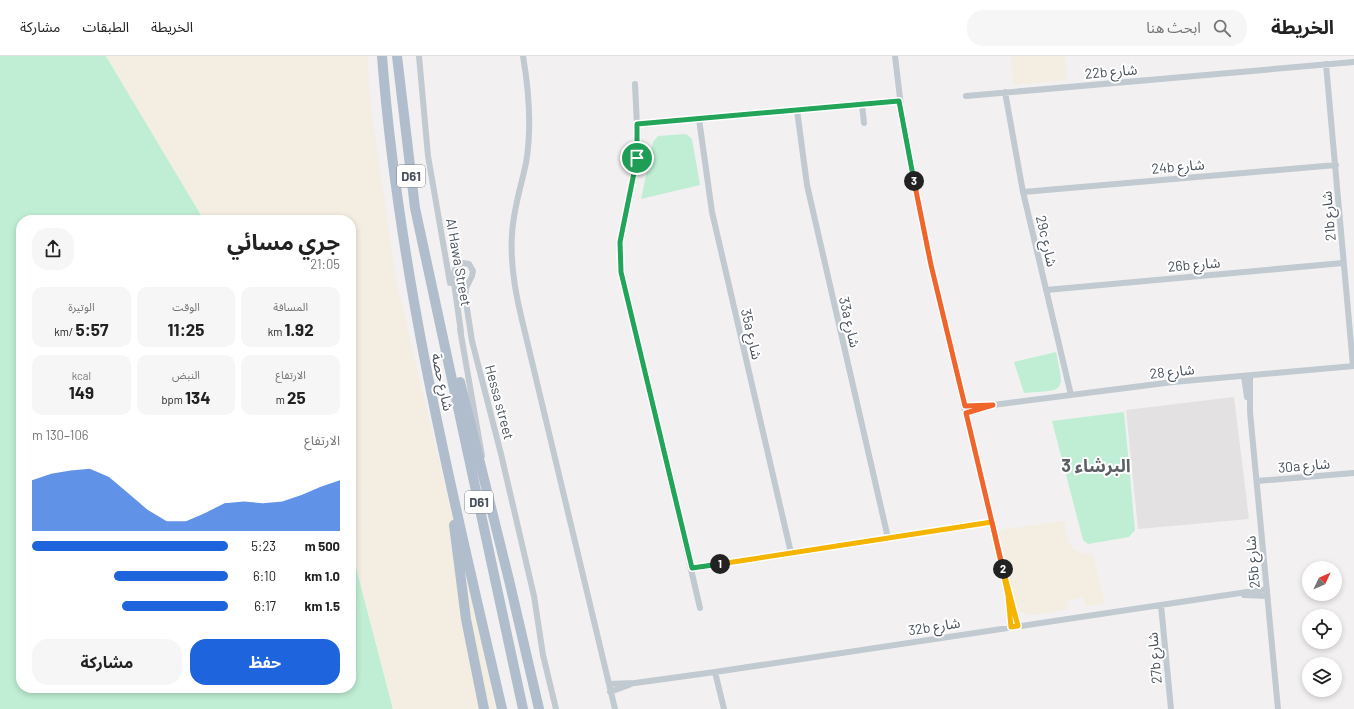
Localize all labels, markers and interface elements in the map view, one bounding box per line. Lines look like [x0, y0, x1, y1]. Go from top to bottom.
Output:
search box [967, 10, 1247, 46]
text: الخريطة [1271, 15, 1334, 38]
icon: search [1211, 17, 1233, 39]
text: مشاركة [20, 18, 60, 35]
text: الطبقات [82, 18, 129, 35]
text: الخريطة [151, 18, 193, 35]
text: ابحث هنا [1146, 18, 1201, 36]
street label: 22b شارع [1084, 60, 1138, 85]
pin [620, 141, 654, 175]
icon: arrive [626, 147, 648, 169]
street label: 24b شارع [1151, 155, 1205, 180]
road number: D61 [397, 165, 425, 187]
pin: 3 [904, 171, 924, 191]
text: 3 [911, 174, 917, 187]
street label: 21b شارع [1317, 190, 1342, 242]
street label: 29c شارع [1030, 214, 1061, 269]
street label: Al Hawa Street [443, 217, 475, 307]
button: share [32, 228, 74, 270]
text: جري مسائي [227, 228, 340, 254]
street label: 26b شارع [1167, 253, 1221, 278]
text: 21:05 [310, 256, 340, 272]
street label: 33a شارع [833, 295, 864, 350]
text: الوتيرة [68, 300, 95, 313]
text: الوقت [172, 300, 200, 313]
text: المسافة [273, 300, 308, 313]
street label: 35a شارع [735, 307, 766, 362]
text: 5:57 [75, 319, 108, 339]
text: 11:25 [167, 319, 205, 339]
text: 1.92 [285, 319, 314, 339]
text: /km [54, 325, 75, 338]
text: km [268, 325, 285, 338]
street label: شارع حصة [426, 352, 457, 413]
street label: شارع 28 [1149, 360, 1196, 385]
street label: Hessa street [482, 363, 518, 441]
text: النبض [172, 368, 200, 381]
text: الارتفاع [276, 368, 306, 381]
text: kcal [72, 369, 91, 382]
text: 149 [69, 382, 94, 402]
text: 134 [185, 387, 210, 407]
text: 25 [287, 387, 306, 407]
text: bpm [162, 393, 185, 406]
text: m [276, 393, 287, 406]
text: 106–130 m [32, 427, 88, 443]
text: الارتفاع [304, 432, 340, 448]
district label: البرشاء 3 [1061, 454, 1131, 477]
street label: 30a شارع [1277, 454, 1331, 479]
road number: D61 [465, 491, 493, 513]
street label: 25b شارع [1241, 535, 1266, 589]
text: 5:23 [251, 538, 276, 554]
text: 500 m [305, 538, 340, 554]
pin: 1 [710, 554, 730, 574]
text: 1 [718, 557, 722, 570]
pin: 2 [993, 559, 1013, 579]
north arrow [1302, 561, 1342, 601]
map controls [1302, 561, 1342, 697]
text: 2 [1000, 562, 1006, 575]
text: 6:10 [253, 568, 276, 584]
text: 1.0 km [304, 568, 340, 584]
text: 6:17 [254, 598, 276, 614]
text: 1.5 km [304, 598, 340, 614]
button: locate [1302, 609, 1342, 649]
street label: 32b شارع [907, 613, 962, 641]
street label: 27b شارع [1143, 631, 1168, 685]
button: مشاركة [32, 639, 182, 685]
button: حفظ [190, 639, 340, 685]
button: layers [1302, 657, 1342, 697]

